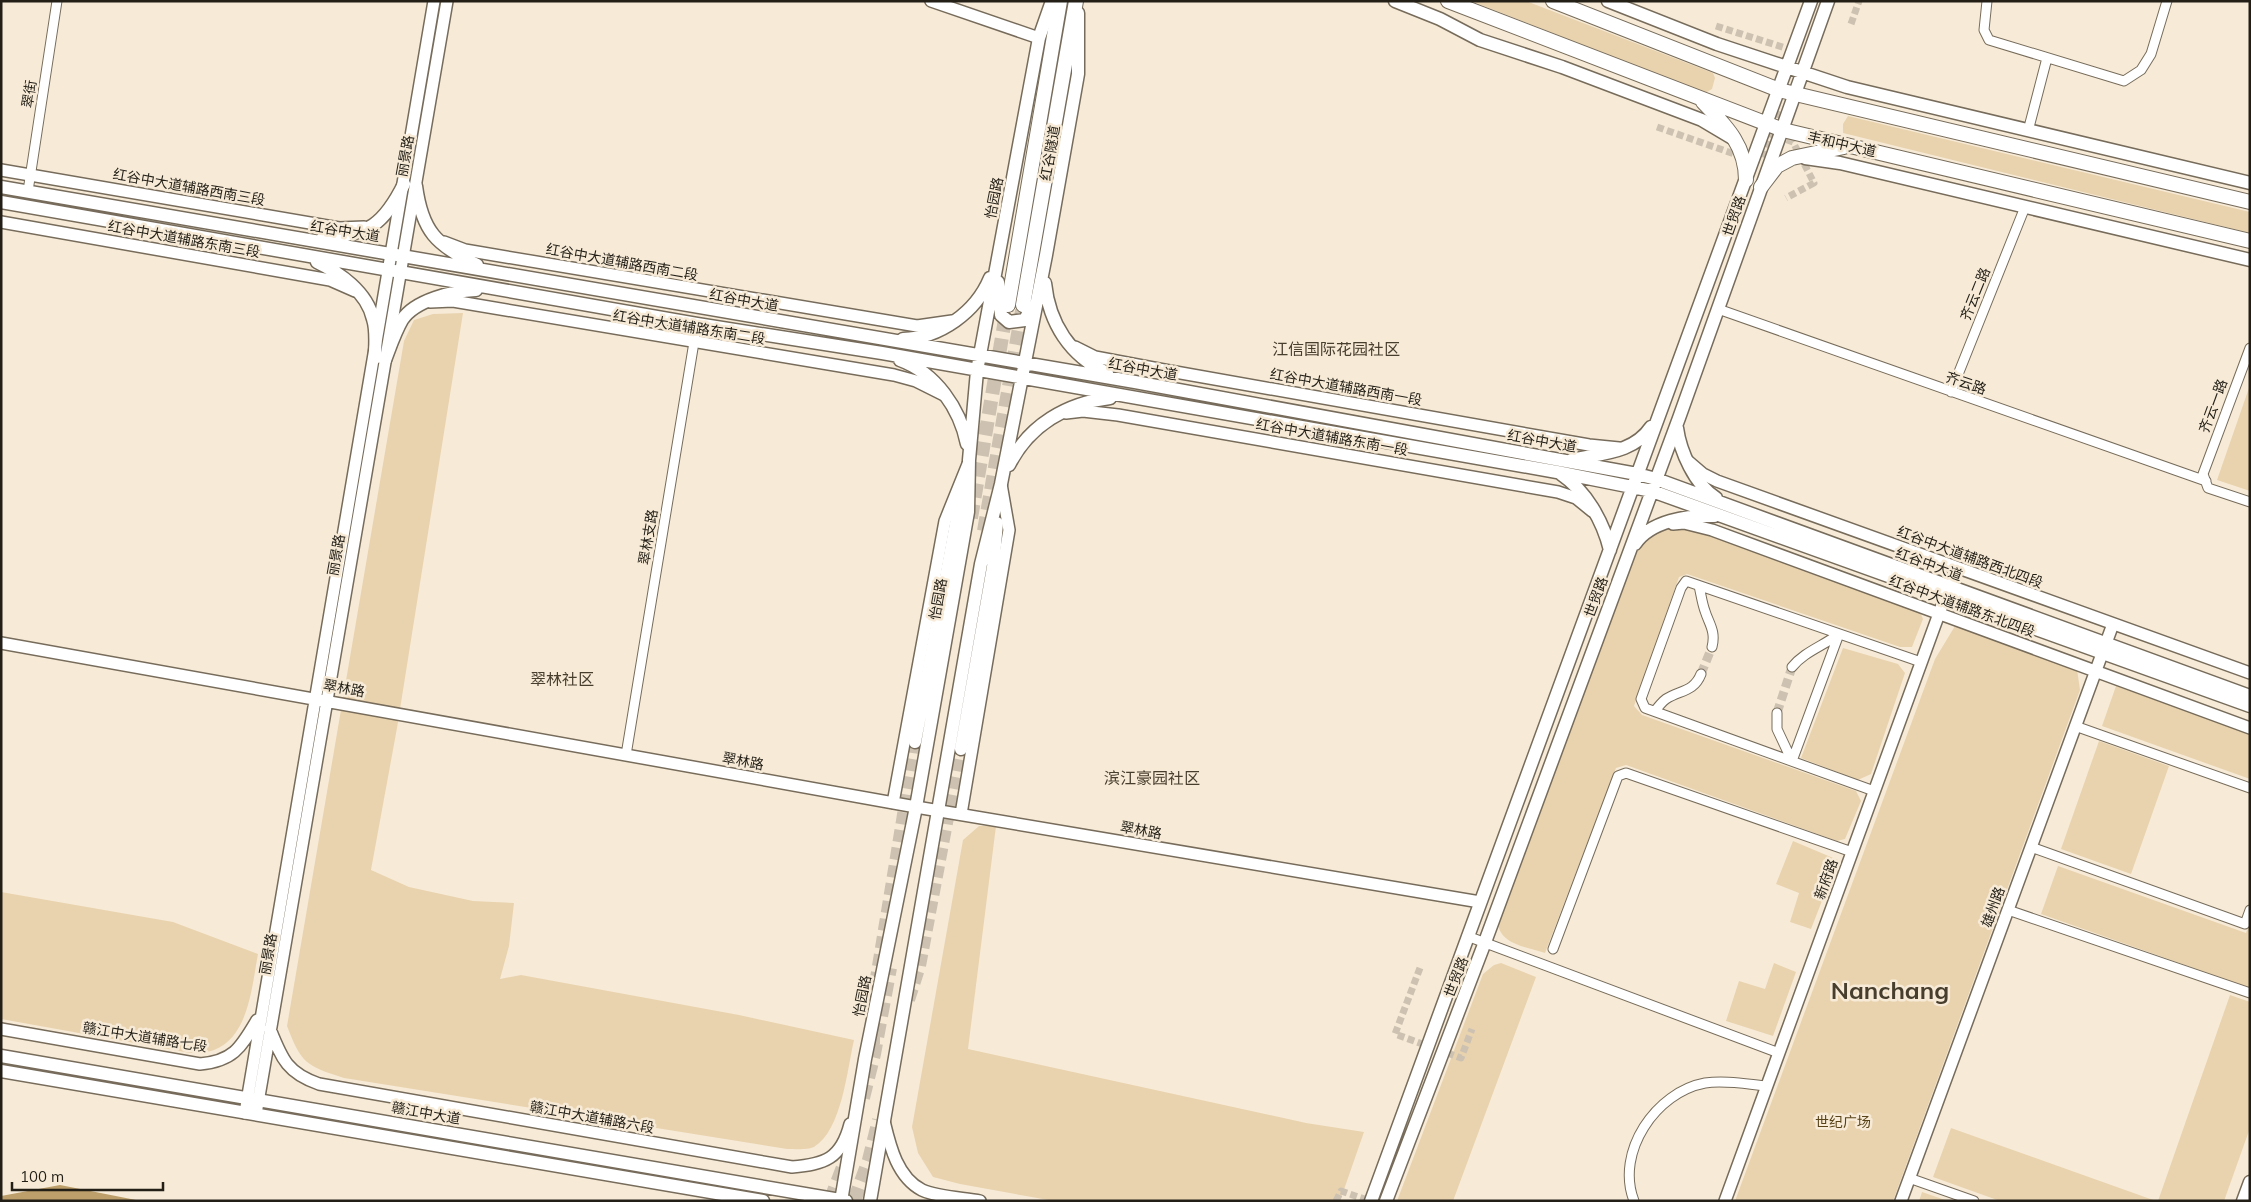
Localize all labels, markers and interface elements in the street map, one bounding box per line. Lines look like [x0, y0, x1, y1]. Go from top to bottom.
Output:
street label: 翠街 [18, 79, 40, 109]
street label: 红谷隧道 [1036, 124, 1064, 182]
street label: 丰和中大道 [1806, 127, 1878, 161]
street label: 丽景路 [392, 134, 418, 178]
street label: 红谷中大道辅路西南三段 [112, 165, 266, 209]
street label: 怡园路 [981, 176, 1007, 220]
street label: 世贸路 [1719, 193, 1749, 239]
street label: 红谷中大道辅路东南三段 [107, 217, 261, 261]
street label: 红谷中大道 [309, 217, 381, 245]
street label: 红谷中大道辅路西南二段 [545, 240, 699, 284]
street label: 齐云二路 [1956, 265, 1994, 323]
street label: 红谷中大道 [708, 285, 780, 315]
street label: 红谷中大道辅路东南二段 [612, 306, 766, 348]
district label: 江信国际花园社区 [1272, 339, 1400, 359]
street label: 红谷中大道 [1107, 354, 1179, 384]
street label: 红谷中大道辅路西南一段 [1269, 365, 1423, 409]
street label: 齐云路 [1943, 368, 1989, 398]
street label: 齐云一路 [2195, 377, 2231, 435]
street label: 红谷中大道辅路东南一段 [1255, 415, 1409, 459]
street label: 红谷中大道 [1506, 426, 1578, 456]
street label: 翠林支路 [635, 508, 661, 566]
street label: 红谷中大道辅路西北四段 [1895, 523, 2045, 591]
street label: 丽景路 [323, 533, 349, 577]
street label: 红谷中大道 [1893, 544, 1965, 584]
street label: 红谷中大道辅路东北四段 [1887, 571, 2037, 641]
street label: 世贸路 [1580, 574, 1612, 620]
street label: 怡园路 [925, 577, 951, 621]
district label: 翠林社区 [530, 669, 594, 689]
street label: 翠林路 [322, 675, 366, 701]
street label: 翠林路 [721, 748, 765, 774]
district label: 滨江豪园社区 [1104, 768, 1200, 788]
street label: 翠林路 [1119, 817, 1163, 843]
street label: 新府路 [1810, 856, 1842, 902]
street label: 雄州路 [1977, 884, 2009, 930]
street label: 丽景路 [255, 932, 281, 976]
street label: 世贸路 [1440, 954, 1472, 1000]
street label: 怡园路 [849, 974, 875, 1018]
district label: Nanchang [1831, 975, 1949, 1005]
street label: 赣江中大道辅路七段 [81, 1018, 209, 1056]
street label: 赣江中大道辅路六段 [528, 1097, 656, 1137]
street label: 赣江中大道 [390, 1098, 462, 1128]
park label: 世纪广场 [1815, 1113, 1871, 1131]
scale bar [12, 1160, 164, 1192]
text: 100 m [20, 1167, 64, 1186]

